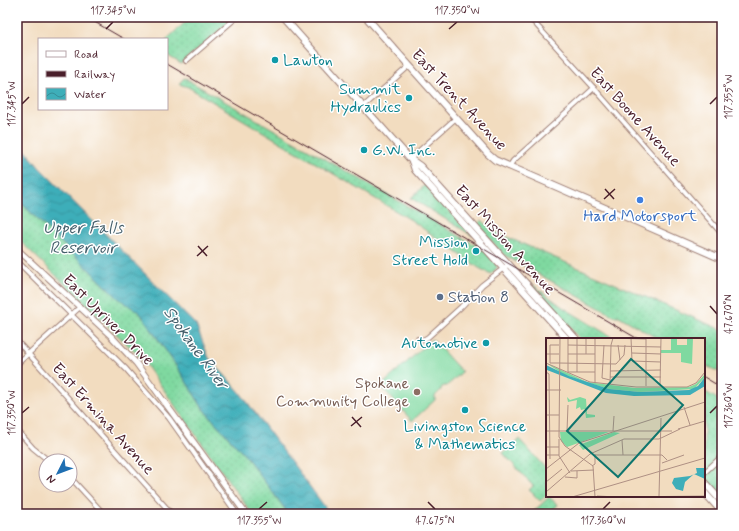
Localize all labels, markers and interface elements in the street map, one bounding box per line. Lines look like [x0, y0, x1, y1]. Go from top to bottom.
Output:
text: 117.345°W [90, 4, 136, 18]
text: 117.350°W [434, 4, 480, 18]
legend [38, 38, 168, 110]
street label: East Trent Avenue [407, 45, 511, 155]
text: Road [74, 47, 98, 63]
place label: Lawton [283, 50, 333, 71]
marker: Lawton [270, 55, 280, 65]
street label: East Boone Avenue [585, 63, 685, 171]
text: Railway [74, 67, 116, 83]
text: 117.355°W [722, 75, 736, 119]
place label: Summit Hydraulics [331, 79, 402, 118]
text: 117.345°W [5, 81, 19, 127]
text: Water [74, 87, 106, 103]
marker: Summit Hydraulics [404, 93, 414, 103]
place label: G.W. Inc. [372, 140, 435, 161]
marker: G.W. Inc. [359, 145, 369, 155]
street label: East Mission Avenue [450, 181, 560, 299]
marker: Hard Motorsport [635, 195, 645, 205]
place label: Hard Motorsport [583, 206, 697, 227]
water label: Upper Falls Reservoir [43, 217, 124, 259]
place label: Mission Street Hold [392, 232, 468, 271]
marker: Mission Street Hold [471, 246, 481, 256]
street label: East Upriver Drive [58, 270, 158, 370]
place label: Station 8 [448, 287, 509, 308]
marker: Station 8 [435, 292, 445, 302]
text: 47.670°N [722, 294, 736, 334]
water label: Spokane River [159, 302, 235, 395]
place label: Automotive [401, 333, 478, 354]
marker: Automotive [481, 338, 491, 348]
inset map [546, 338, 705, 497]
street label: East Ermina Avenue [47, 359, 159, 480]
place label: Spokane Community College [276, 373, 409, 412]
text: 117.360°W [722, 383, 736, 429]
marker: Spokane Community College [412, 387, 422, 397]
text: 117.350°W [5, 390, 19, 436]
marker: Livingston Science & Mathematics [460, 405, 470, 415]
place label: Livingston Science & Mathematics [404, 416, 527, 455]
north arrow [38, 453, 78, 493]
text: N [44, 472, 59, 486]
text: 117.355°W [237, 514, 281, 528]
text: 47.675°N [416, 514, 455, 528]
text: 117.360°W [580, 514, 626, 528]

